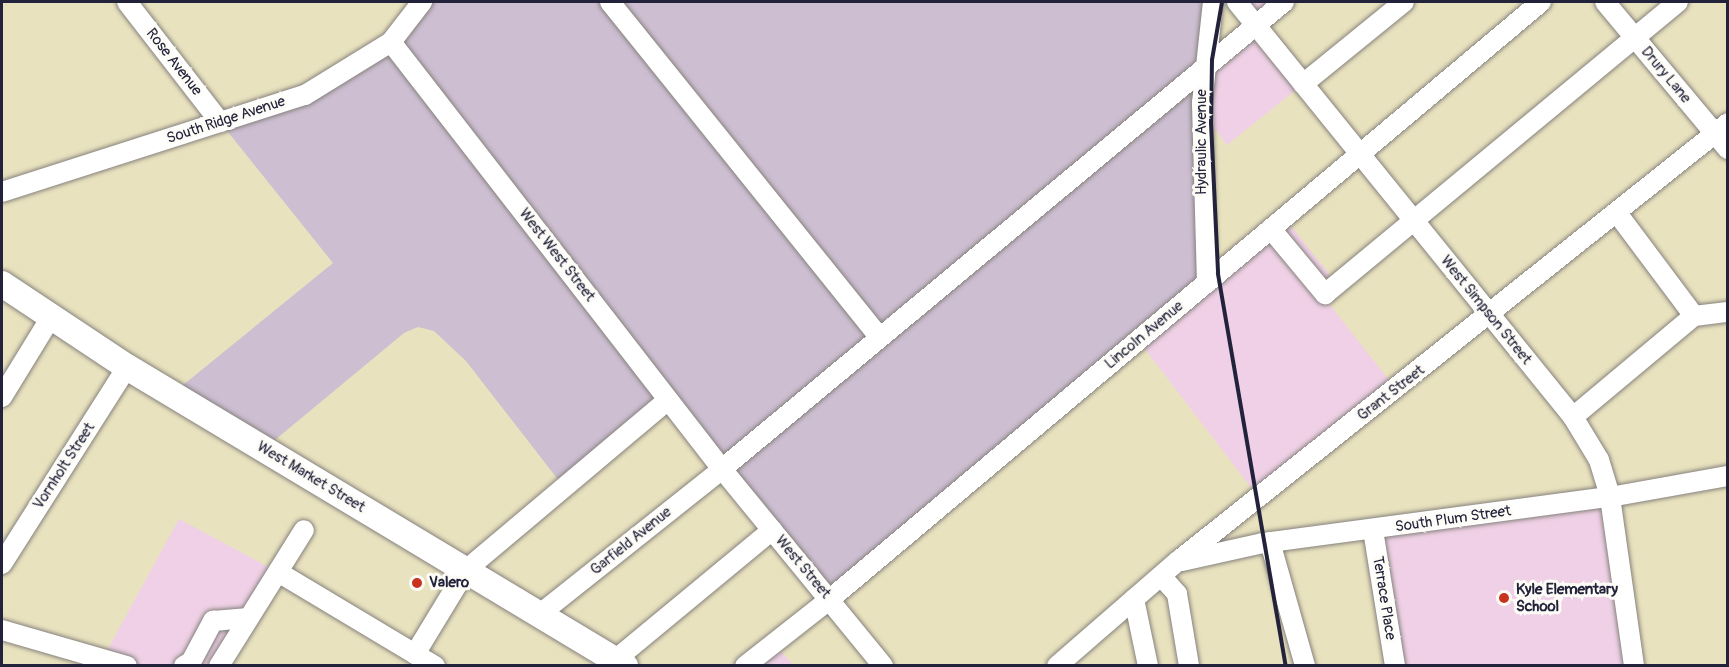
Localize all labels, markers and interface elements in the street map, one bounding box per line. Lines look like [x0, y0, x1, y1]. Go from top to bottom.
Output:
street label: Rose Avenue [142, 25, 206, 99]
street label: Drury Lane [1637, 43, 1695, 107]
street label: Hydraulic Avenue [1193, 89, 1211, 195]
street label: South Ridge Avenue [164, 92, 288, 148]
street label: West West Street [515, 205, 599, 305]
street label: West Simpson Street [1437, 252, 1535, 368]
street label: Lincoln Avenue [1101, 297, 1187, 373]
street label: Grant Street [1354, 361, 1428, 425]
street label: Vornholt Street [29, 419, 99, 513]
street label: West Market Street [254, 438, 368, 516]
street label: South Plum Street [1394, 502, 1512, 536]
street label: Garfield Avenue [587, 503, 675, 579]
street label: West Street [771, 532, 835, 602]
street label: Terrace Place [1368, 555, 1400, 641]
place label: Valero [429, 574, 469, 592]
marker: Valero [410, 576, 424, 590]
place label: Kyle Elementary School [1516, 580, 1618, 615]
marker: Kyle Elementary School [1497, 591, 1511, 605]

